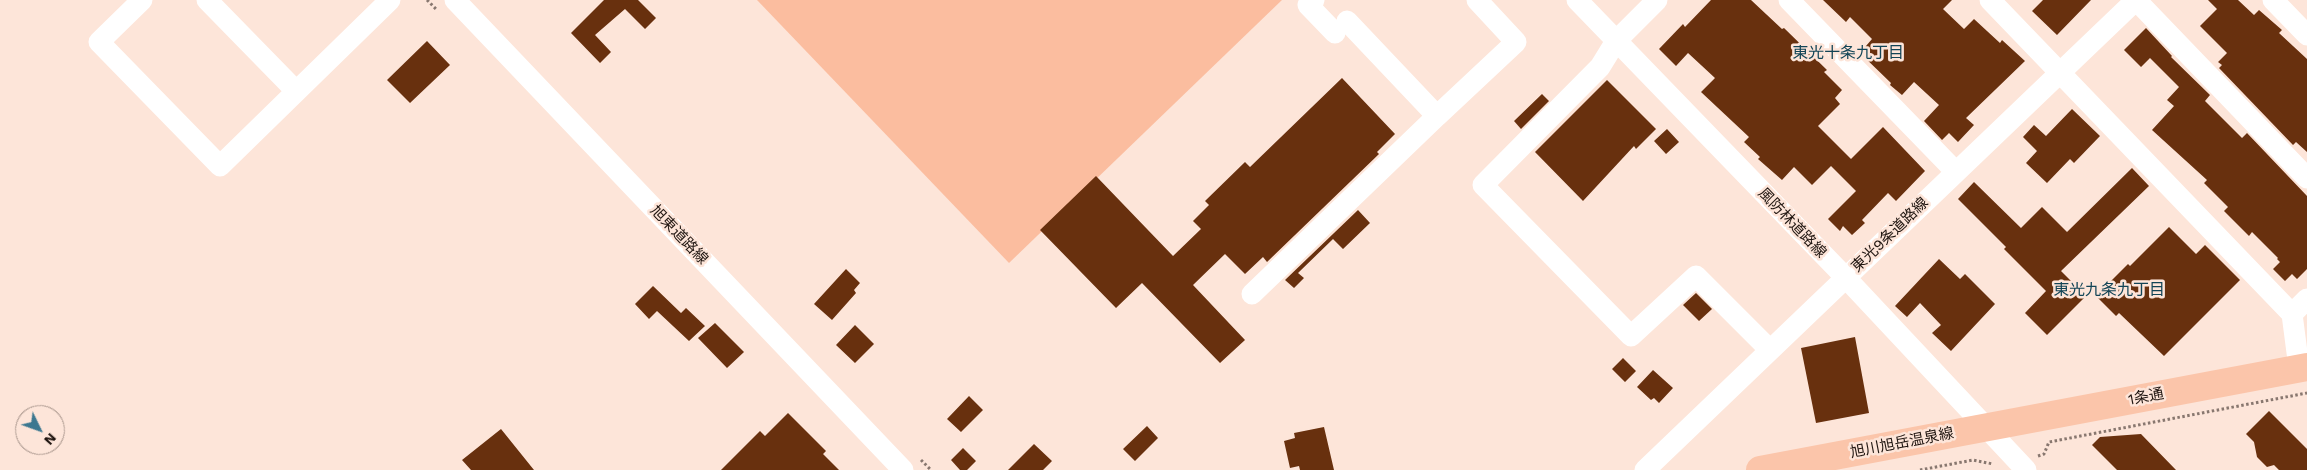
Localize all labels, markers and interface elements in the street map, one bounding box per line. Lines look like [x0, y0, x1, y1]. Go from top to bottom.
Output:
district label: 東光十条九丁目 [1792, 43, 1904, 63]
street label: 風防林道路線 [1754, 184, 1830, 262]
street label: 東光9条道路線 [1848, 194, 1932, 276]
street label: 旭東道路線 [646, 202, 712, 268]
district label: 東光九条九丁目 [2053, 280, 2165, 300]
street label: 1条通 [2127, 385, 2165, 409]
north arrow [15, 405, 65, 455]
street label: 旭川旭岳温泉線 [1849, 424, 1955, 462]
text: N [41, 430, 60, 449]

